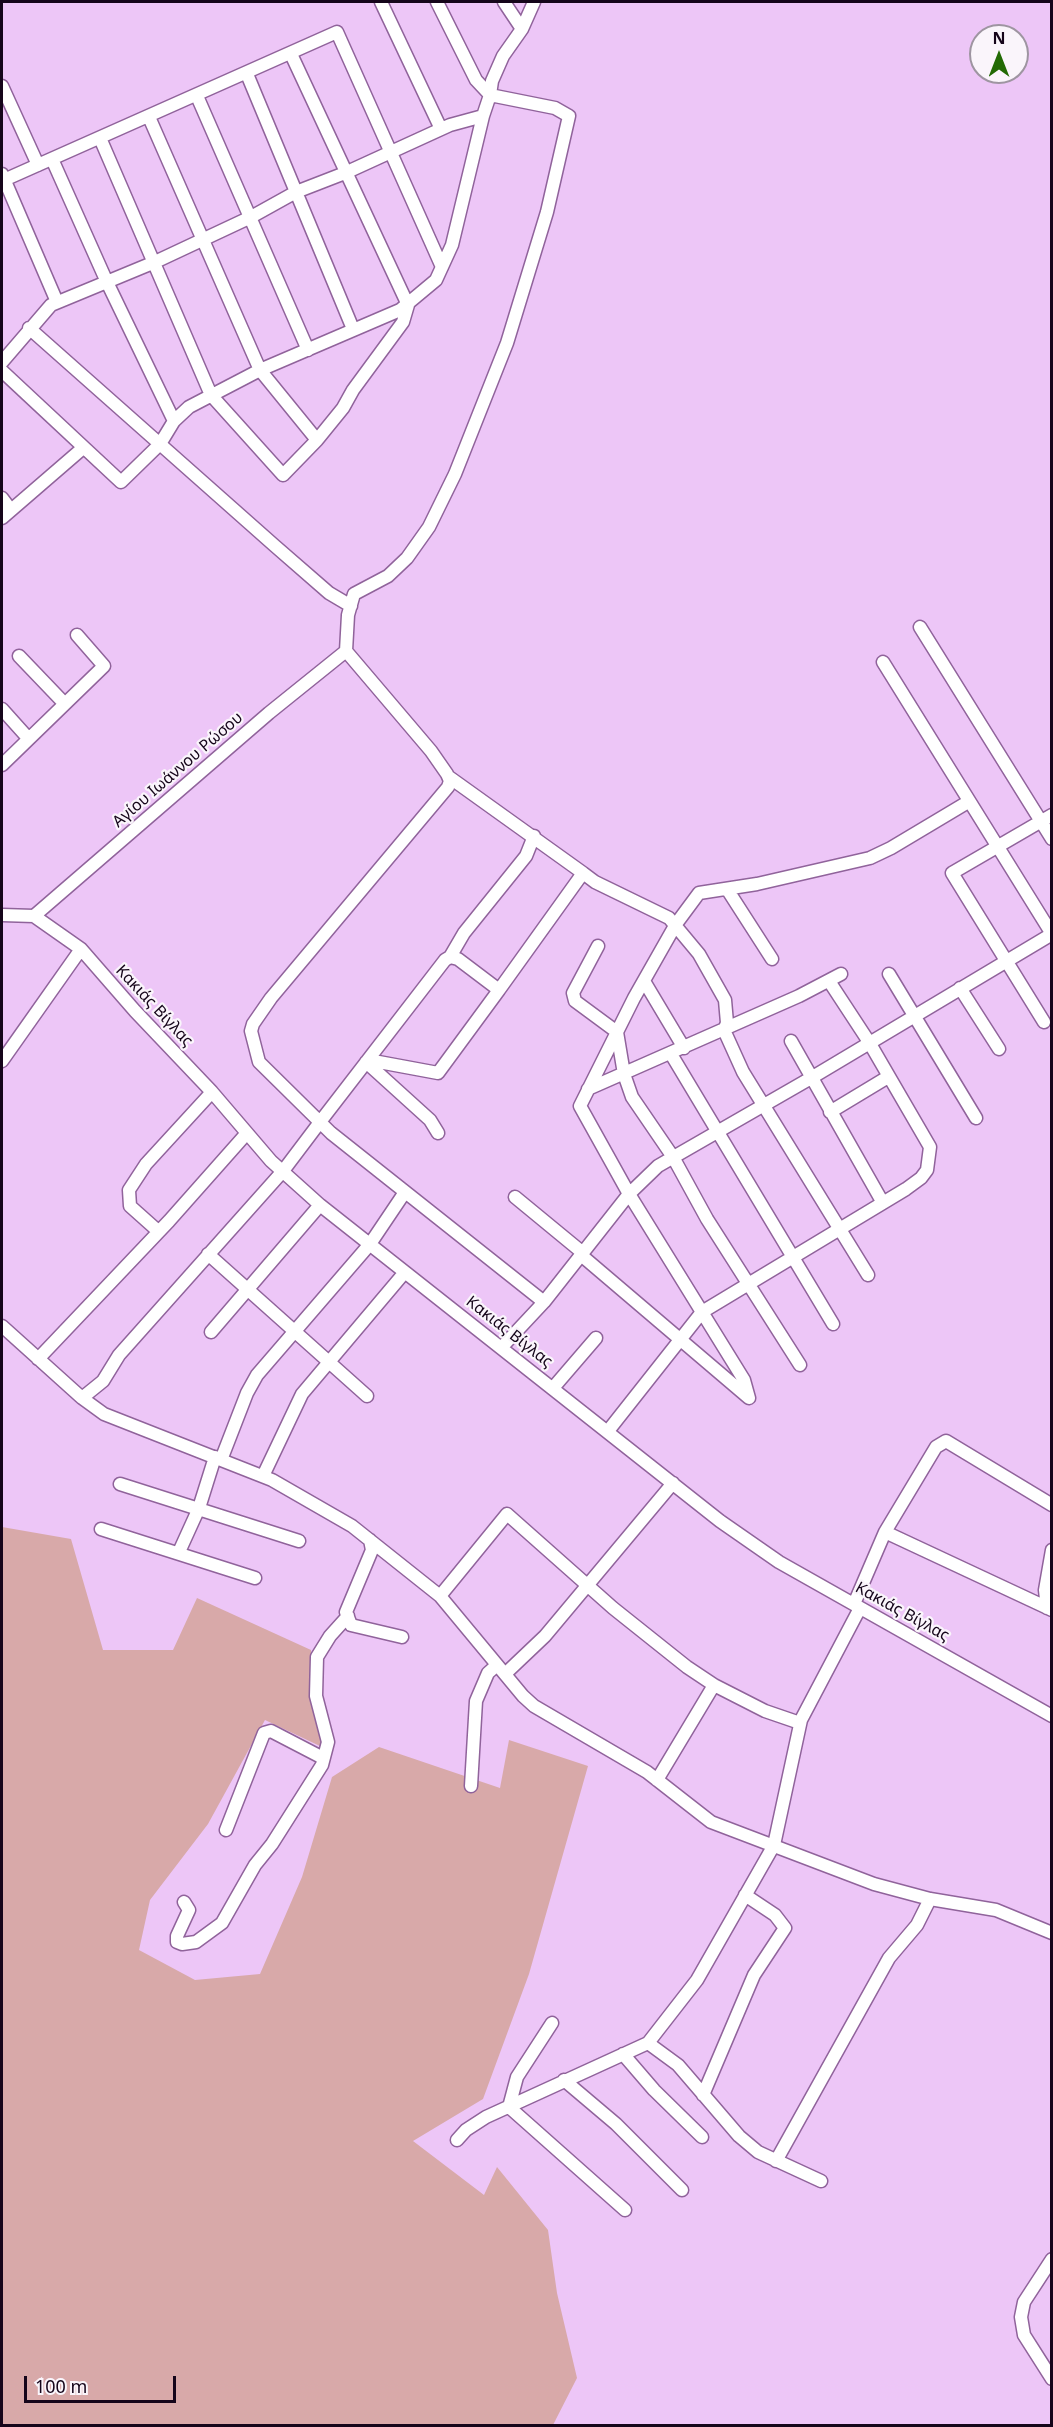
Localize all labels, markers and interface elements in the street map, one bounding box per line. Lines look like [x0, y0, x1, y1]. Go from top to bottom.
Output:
north arrow [969, 24, 1029, 84]
text: N [992, 27, 1006, 49]
street label: Αγίου Ιωάννου Ρώσου [109, 708, 247, 832]
street label: Κακιάς Βίγλας [111, 961, 197, 1051]
street label: Κακιάς Βίγλας [462, 1292, 556, 1372]
street label: Κακιάς Βίγλας [852, 1578, 952, 1646]
scale bar [27, 2364, 178, 2402]
text: 100 m [35, 2374, 87, 2398]

